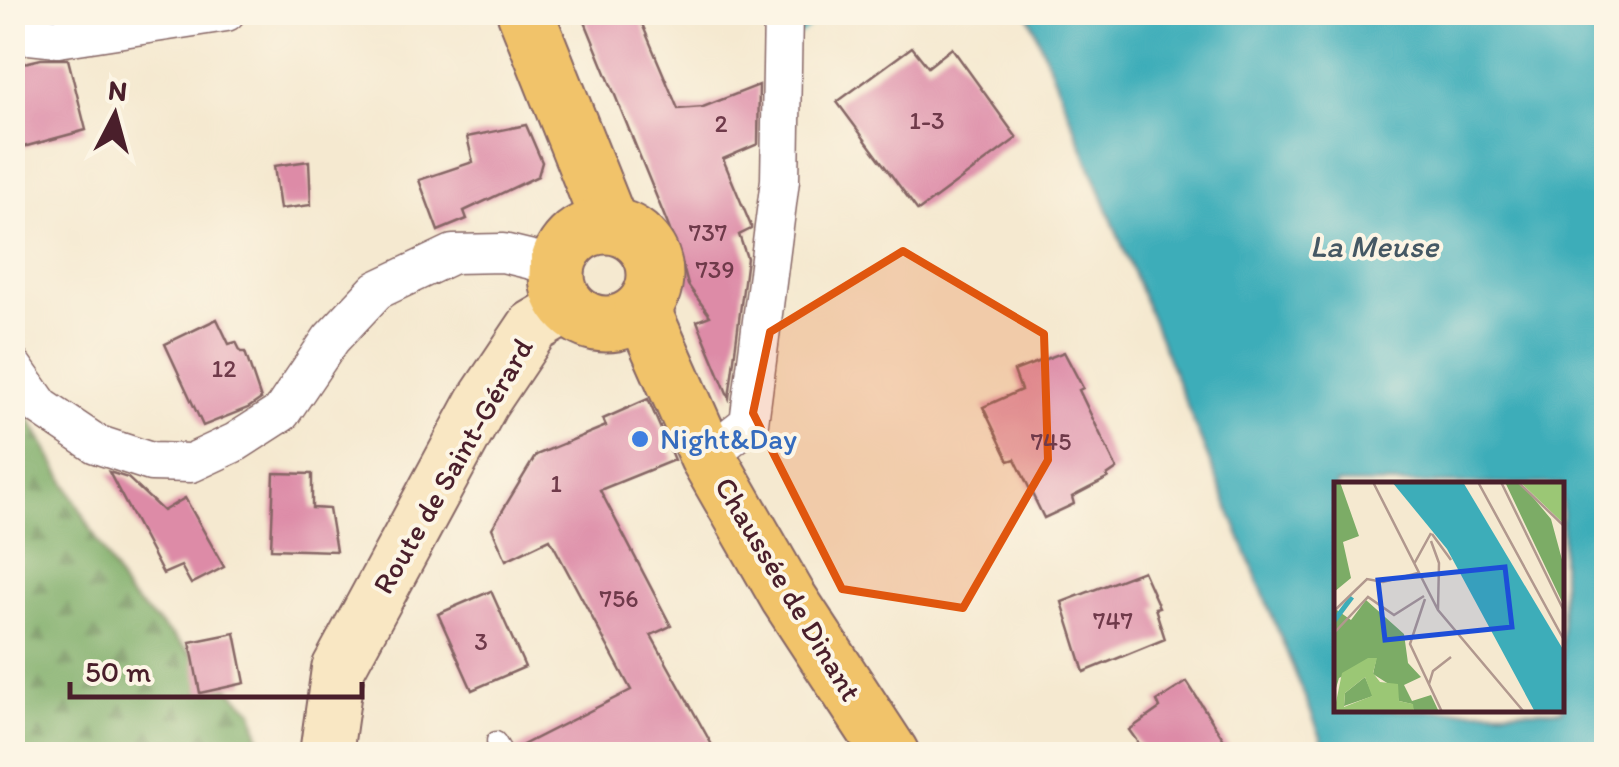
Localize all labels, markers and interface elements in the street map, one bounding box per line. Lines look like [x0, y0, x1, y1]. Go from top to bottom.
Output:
north arrow [65, 65, 165, 165]
text: N [106, 72, 129, 108]
house number: 1-3 [909, 105, 945, 135]
house number: 2 [714, 108, 728, 138]
house number: 737 [689, 217, 727, 247]
water label: La Meuse [1310, 227, 1440, 265]
house number: 739 [695, 254, 735, 284]
street label: Route de Saint-Gérard [364, 331, 541, 600]
house number: 12 [212, 353, 236, 383]
place label: Night&Day [660, 420, 797, 457]
house number: 745 [1031, 426, 1071, 456]
marker: Night&Day [629, 428, 651, 450]
house number: 1 [550, 468, 562, 498]
street label: Chaussée de Dinant [707, 470, 870, 707]
inset map [1334, 482, 1564, 712]
house number: 756 [600, 583, 638, 613]
house number: 747 [1093, 605, 1133, 635]
house number: 3 [474, 626, 488, 656]
scale bar [70, 637, 362, 699]
text: 50 m [85, 653, 151, 690]

